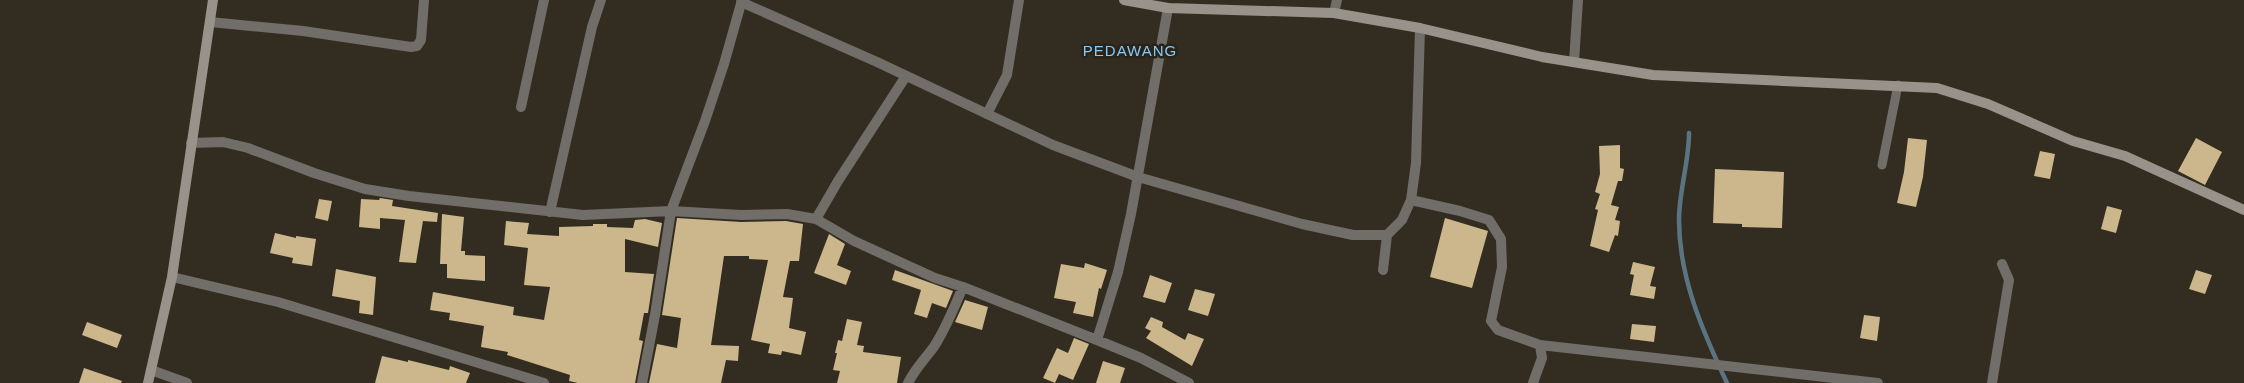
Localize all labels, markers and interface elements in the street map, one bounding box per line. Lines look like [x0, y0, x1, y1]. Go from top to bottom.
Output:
district label: PEDAWANG [1083, 42, 1177, 59]

